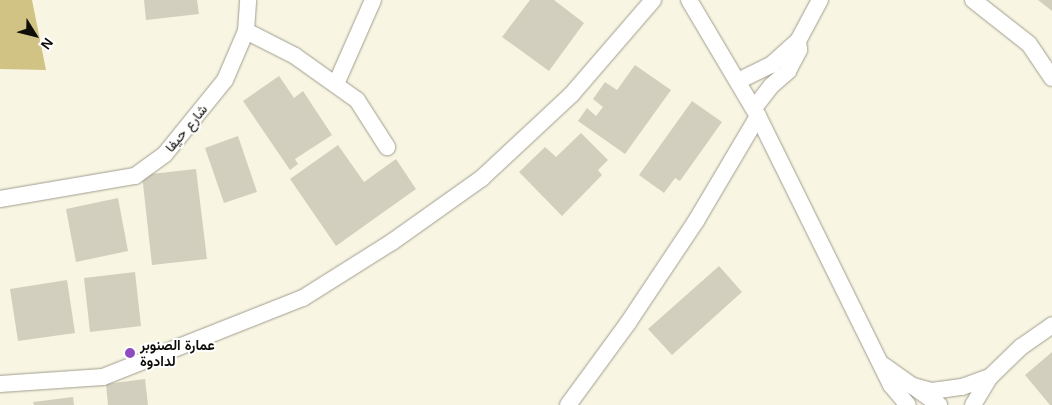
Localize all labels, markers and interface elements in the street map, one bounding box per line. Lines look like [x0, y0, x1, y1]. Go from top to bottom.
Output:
north arrow [10, 10, 60, 60]
text: N [38, 35, 57, 53]
street label: شارع حيفا [161, 101, 211, 155]
place label: عمارة الصنوبر لدادوة [140, 337, 215, 370]
marker: عمارة الصنوبر لدادوة [124, 347, 136, 359]

